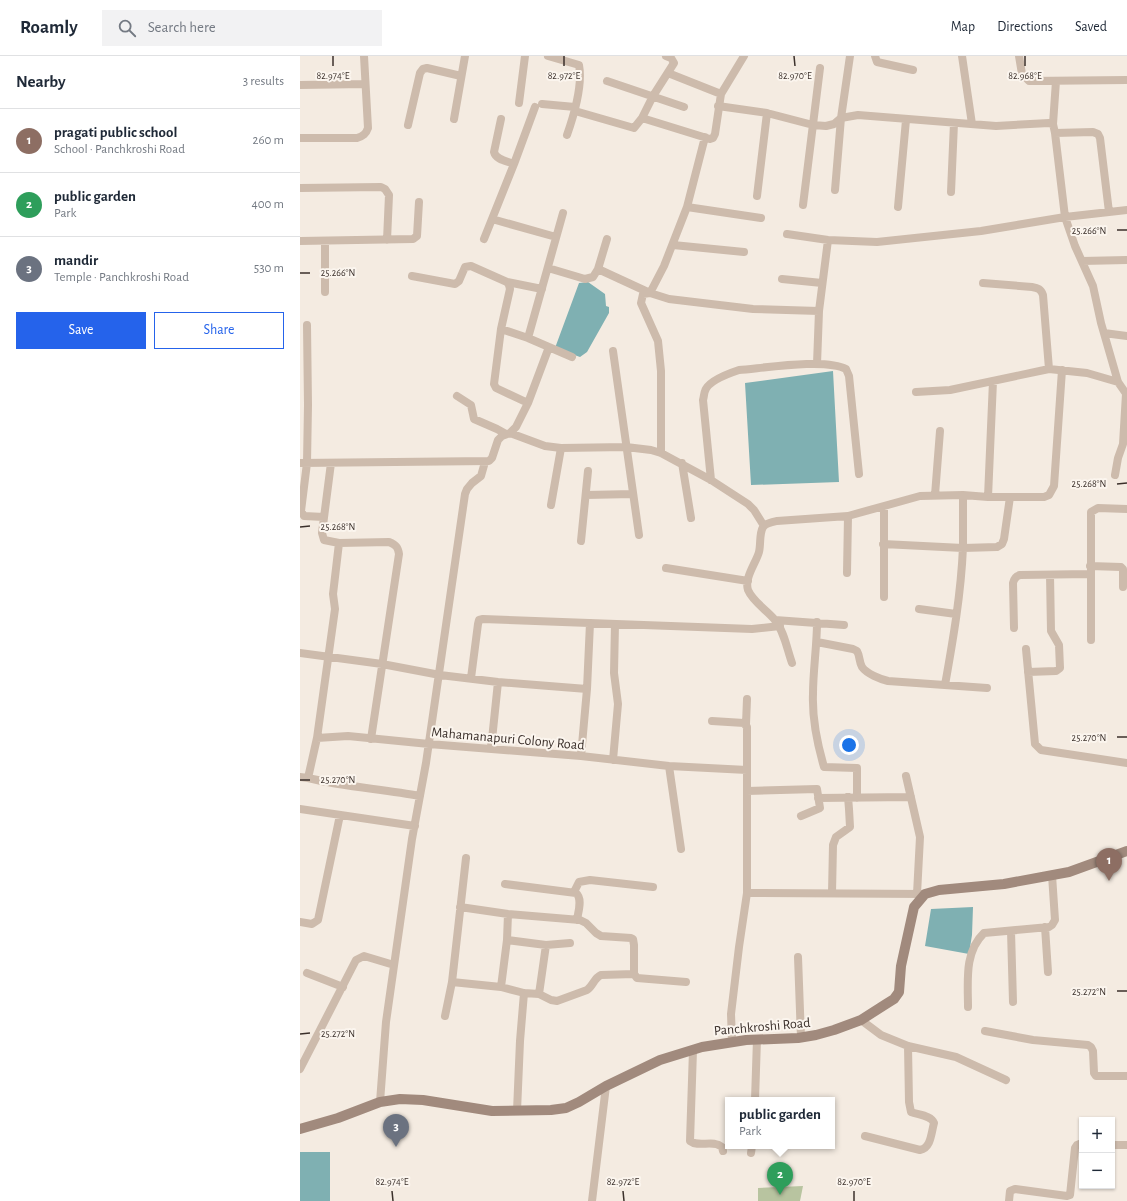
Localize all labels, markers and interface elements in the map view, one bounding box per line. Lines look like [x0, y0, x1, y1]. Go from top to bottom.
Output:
search box [102, 10, 382, 46]
icon: search [116, 17, 138, 39]
text: Roamly [20, 18, 78, 37]
text: Search here [148, 20, 216, 35]
text: Map [951, 20, 975, 34]
text: Directions [997, 20, 1053, 34]
text: Saved [1075, 20, 1107, 34]
text: 82.974°E [316, 71, 350, 81]
text: 82.972°E [548, 71, 581, 81]
text: 82.970°E [778, 71, 812, 81]
text: 82.968°E [1008, 71, 1042, 81]
text: Nearby [16, 73, 66, 90]
text: 3 results [243, 75, 284, 88]
text: pragati public school [54, 125, 177, 140]
text: 1 [27, 134, 31, 147]
text: 260 m [253, 134, 284, 147]
text: School · Panchkroshi Road [54, 143, 185, 156]
text: public garden [54, 189, 136, 204]
text: 2 [26, 198, 32, 211]
text: 400 m [251, 198, 284, 211]
text: Park [54, 207, 76, 220]
text: 25.266°N [1072, 226, 1106, 236]
text: mandir [54, 253, 98, 268]
text: 3 [26, 262, 32, 275]
text: 530 m [254, 262, 284, 275]
text: 25.266°N [321, 268, 355, 278]
text: Temple · Panchkroshi Road [54, 271, 189, 284]
button: Save [16, 312, 146, 349]
button: Share [154, 312, 284, 349]
text: 25.268°N [1072, 479, 1106, 489]
text: 25.268°N [321, 522, 355, 532]
street label: Mahamanapuri Colony Road [431, 725, 585, 753]
text: 25.270°N [1072, 733, 1106, 743]
your location [839, 735, 859, 755]
text: 25.270°N [321, 775, 355, 785]
pin: 1 [1096, 848, 1122, 881]
text: 25.272°N [1072, 987, 1106, 997]
street label: Panchkroshi Road [713, 1016, 811, 1038]
text: 25.272°N [321, 1029, 355, 1039]
popup [725, 1097, 835, 1149]
text: public garden [739, 1107, 821, 1122]
pin: 3 [383, 1114, 409, 1147]
map controls [1079, 1117, 1115, 1189]
button: + [1079, 1117, 1115, 1153]
text: Park [739, 1125, 761, 1138]
button: − [1079, 1153, 1115, 1189]
pin: 2 [767, 1162, 793, 1195]
text: 82.974°E [375, 1177, 409, 1187]
text: 82.972°E [607, 1177, 640, 1187]
text: 82.970°E [837, 1177, 871, 1187]

